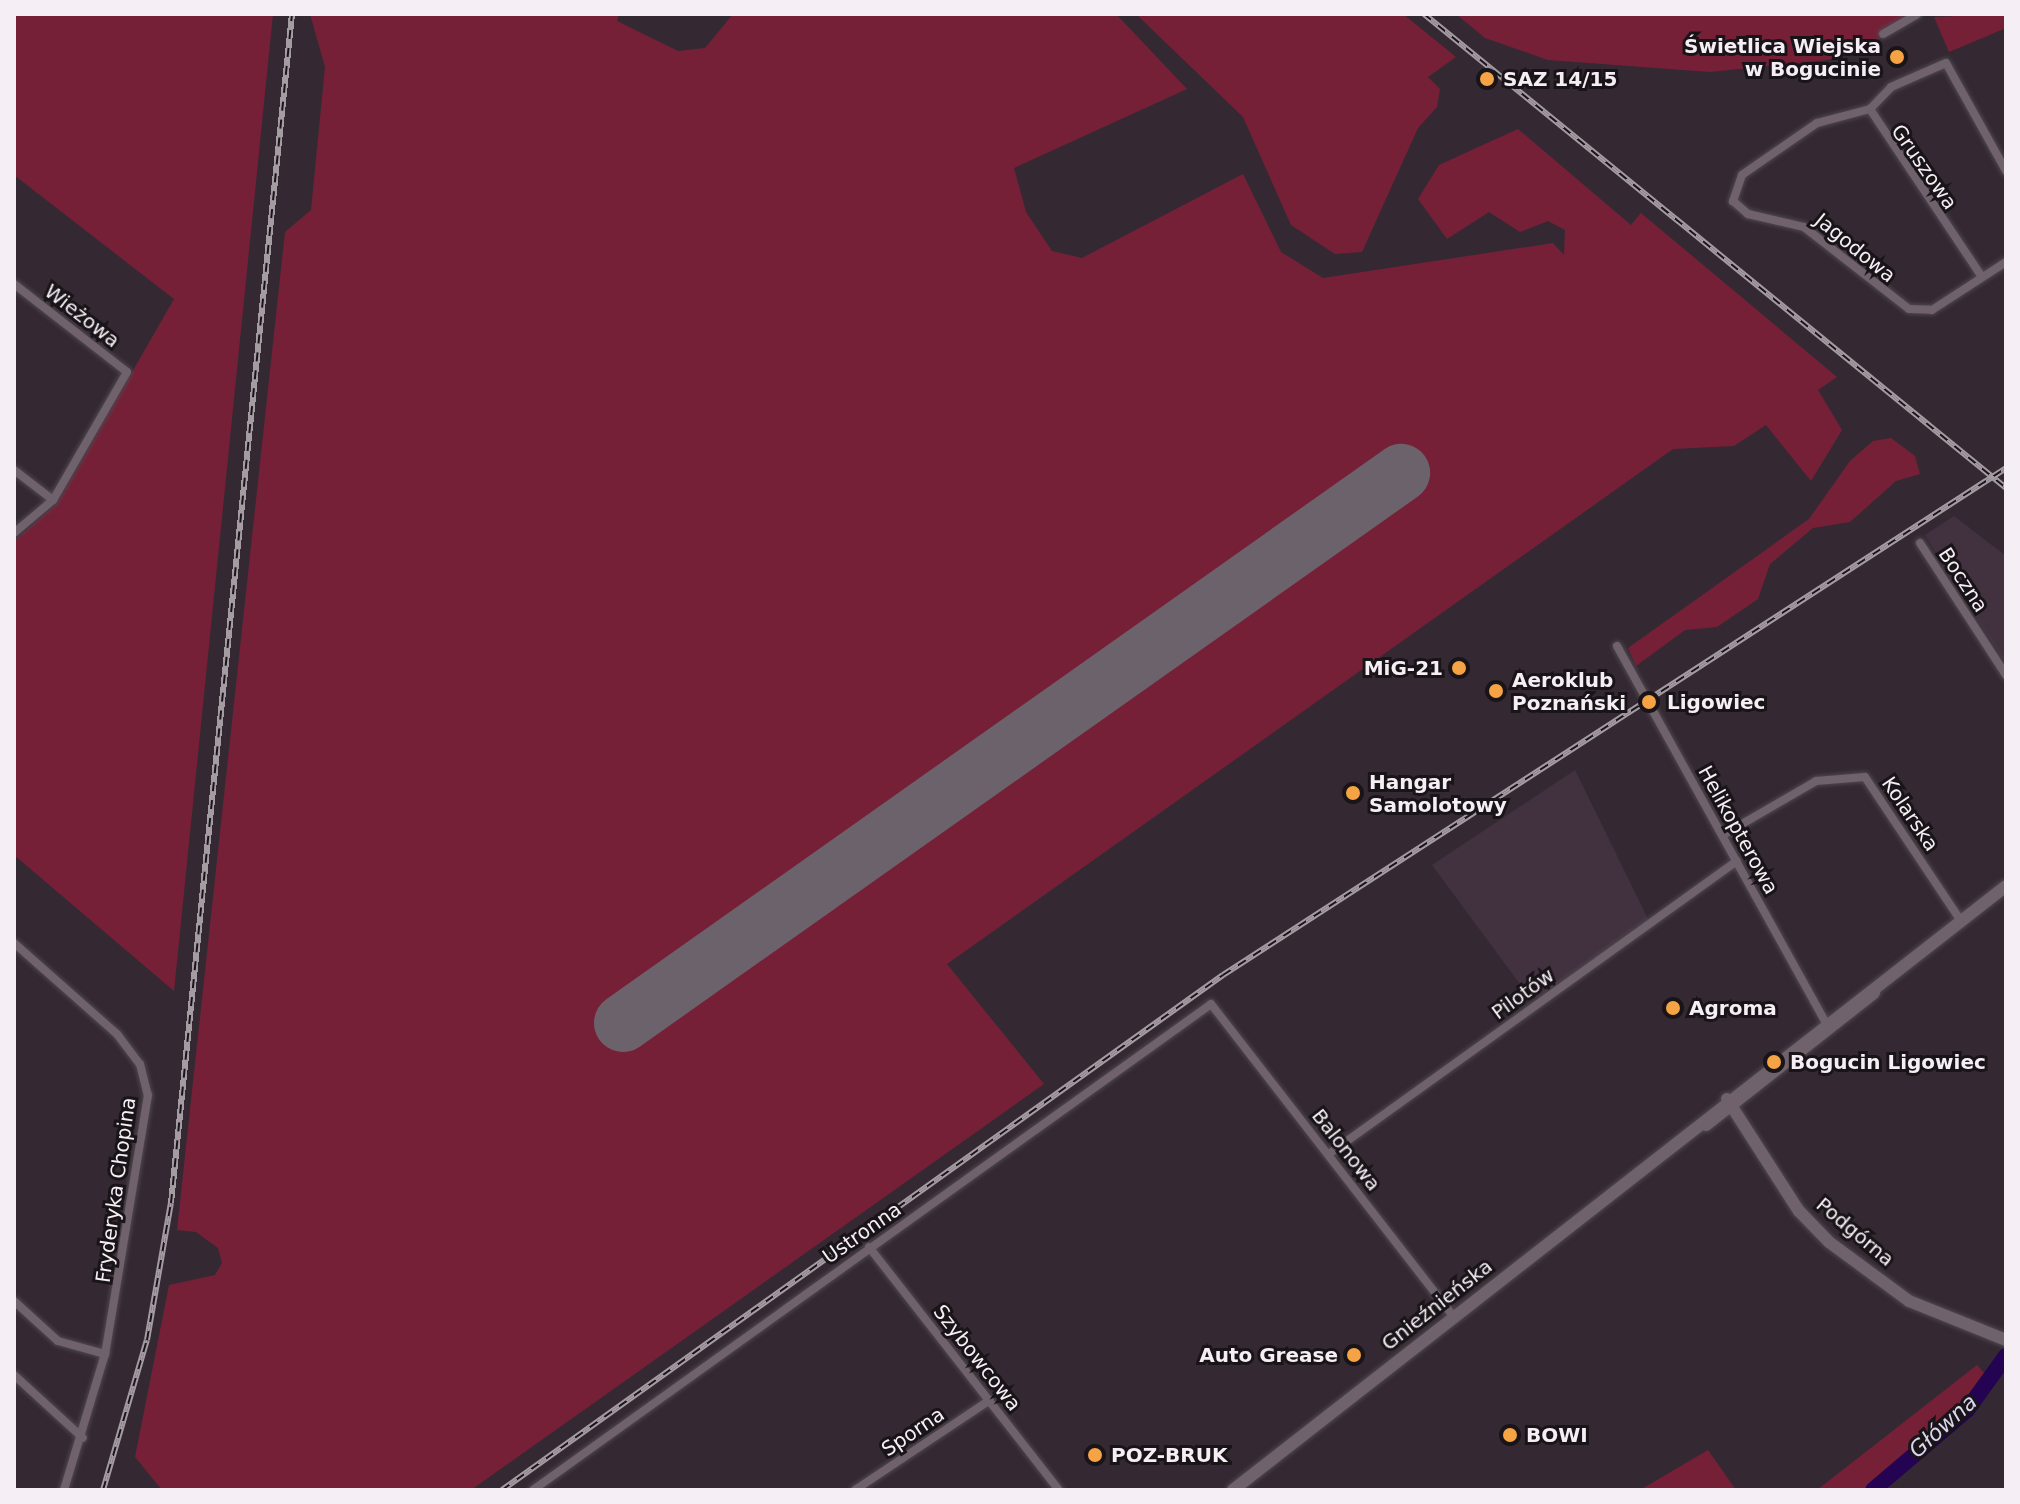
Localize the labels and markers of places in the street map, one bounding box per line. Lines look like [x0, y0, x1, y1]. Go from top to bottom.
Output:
place label: Świetlica Wiejska w Bogucinie [1684, 34, 1881, 81]
marker: Świetlica Wiejska w Bogucinie [1888, 48, 1906, 66]
place label: SAZ 14/15 [1503, 67, 1617, 91]
marker: SAZ 14/15 [1478, 70, 1496, 88]
place label: MiG-21 [1364, 656, 1443, 680]
marker: MiG-21 [1450, 659, 1468, 677]
place label: Aeroklub Poznański [1512, 668, 1626, 715]
marker: Aeroklub Poznański [1487, 682, 1505, 700]
place label: Ligowiec [1667, 690, 1765, 714]
marker: Ligowiec [1638, 691, 1660, 713]
place label: Hangar Samolotowy [1369, 770, 1507, 817]
marker: Hangar Samolotowy [1344, 784, 1362, 802]
place label: Agroma [1689, 996, 1777, 1020]
marker: Agroma [1664, 999, 1682, 1017]
place label: Bogucin Ligowiec [1790, 1050, 1986, 1074]
marker: Bogucin Ligowiec [1765, 1053, 1783, 1071]
place label: Auto Grease [1199, 1343, 1338, 1367]
marker: Auto Grease [1345, 1346, 1363, 1364]
place label: BOWI [1526, 1423, 1588, 1447]
marker: BOWI [1501, 1426, 1519, 1444]
place label: POZ-BRUK [1111, 1443, 1227, 1467]
marker: POZ-BRUK [1086, 1446, 1104, 1464]

